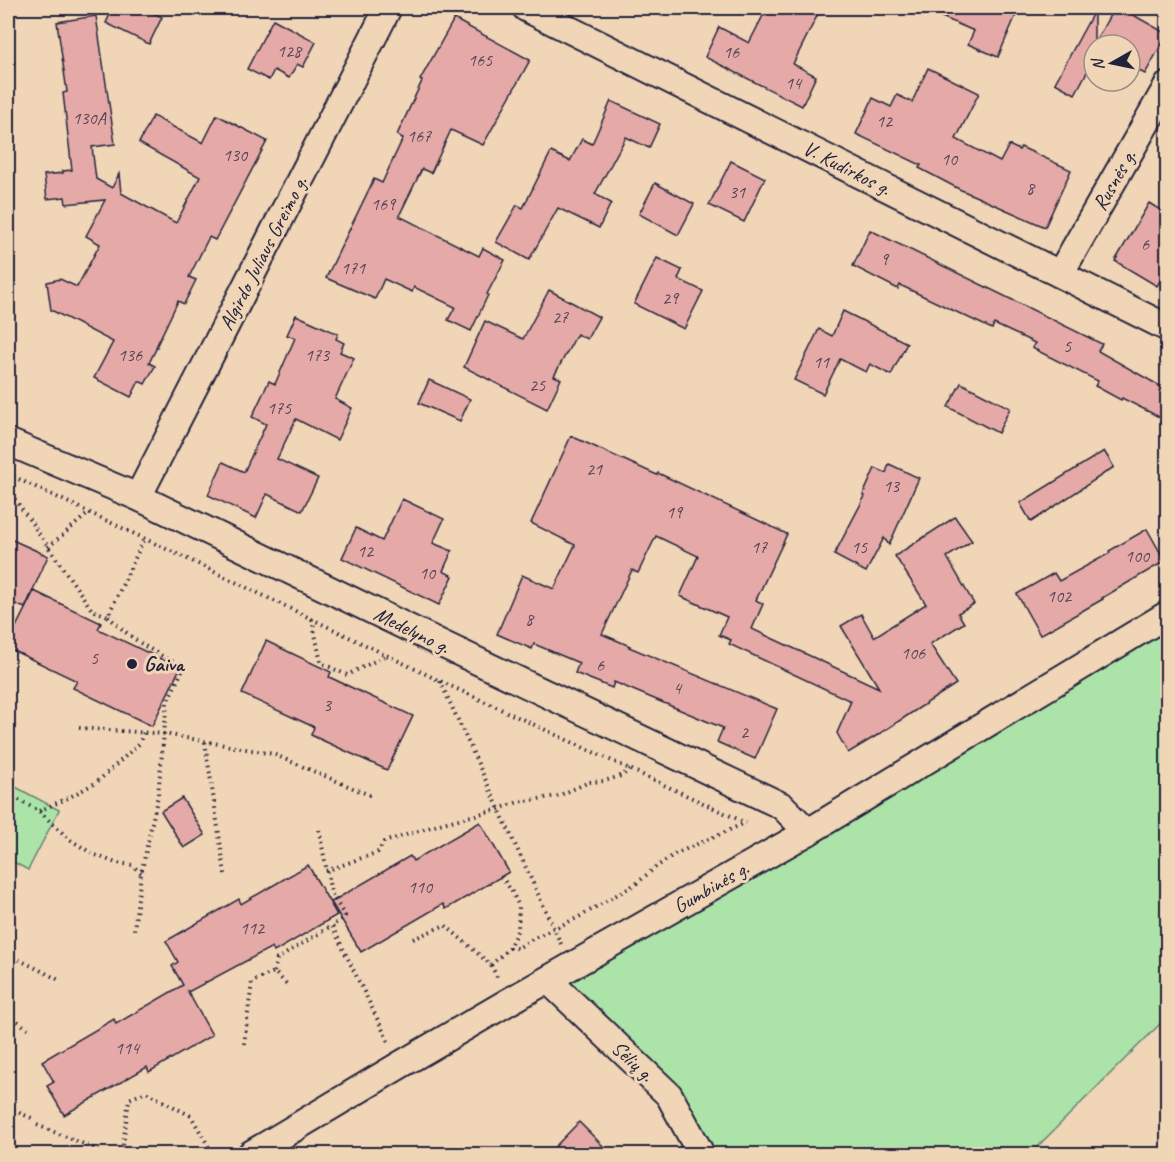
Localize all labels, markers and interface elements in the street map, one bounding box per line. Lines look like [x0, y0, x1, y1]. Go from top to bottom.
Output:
north arrow [1082, 33, 1142, 93]
house number: 128 [277, 40, 303, 62]
house number: 16 [723, 41, 740, 63]
house number: 165 [468, 49, 493, 71]
text: N [1087, 56, 1109, 72]
house number: 14 [785, 72, 803, 94]
house number: 130A [72, 107, 107, 129]
house number: 12 [876, 110, 894, 132]
house number: 167 [407, 125, 432, 147]
street label: V. Kudirkos g. [799, 135, 896, 202]
house number: 130 [223, 144, 249, 166]
street label: Rusnės g. [1086, 144, 1142, 215]
house number: 10 [941, 148, 959, 170]
street label: Algirdo Juliaus Greimo g. [213, 171, 313, 334]
house number: 8 [1026, 177, 1036, 199]
house number: 31 [729, 181, 746, 203]
house number: 169 [371, 193, 397, 215]
house number: 6 [1141, 233, 1150, 255]
house number: 9 [880, 248, 890, 270]
house number: 171 [341, 257, 366, 279]
house number: 29 [662, 287, 680, 309]
house number: 27 [552, 306, 569, 328]
house number: 5 [1063, 335, 1072, 357]
house number: 136 [118, 344, 143, 366]
house number: 173 [305, 344, 331, 366]
house number: 11 [813, 351, 830, 373]
house number: 25 [529, 374, 546, 396]
house number: 175 [267, 397, 292, 419]
house number: 21 [586, 458, 603, 480]
house number: 13 [883, 475, 901, 497]
house number: 19 [666, 501, 684, 523]
house number: 17 [751, 536, 768, 558]
house number: 15 [851, 536, 868, 558]
house number: 12 [357, 540, 375, 562]
house number: 100 [1125, 545, 1151, 567]
house number: 10 [419, 562, 437, 584]
house number: 102 [1047, 585, 1073, 607]
street label: Medelyno g. [370, 600, 455, 660]
house number: 8 [525, 608, 535, 630]
house number: 106 [901, 642, 926, 664]
house number: 5 [90, 647, 99, 669]
place label: Gaiva [144, 651, 186, 677]
house number: 6 [596, 654, 605, 676]
marker: Gaiva [125, 657, 139, 671]
house number: 4 [673, 677, 683, 699]
house number: 3 [323, 694, 333, 716]
house number: 2 [740, 721, 750, 743]
street label: Gumbinės g. [669, 855, 754, 919]
house number: 110 [408, 876, 434, 898]
house number: 112 [240, 917, 266, 939]
street label: Sėlių g. [606, 1035, 660, 1088]
house number: 114 [115, 1037, 141, 1059]

